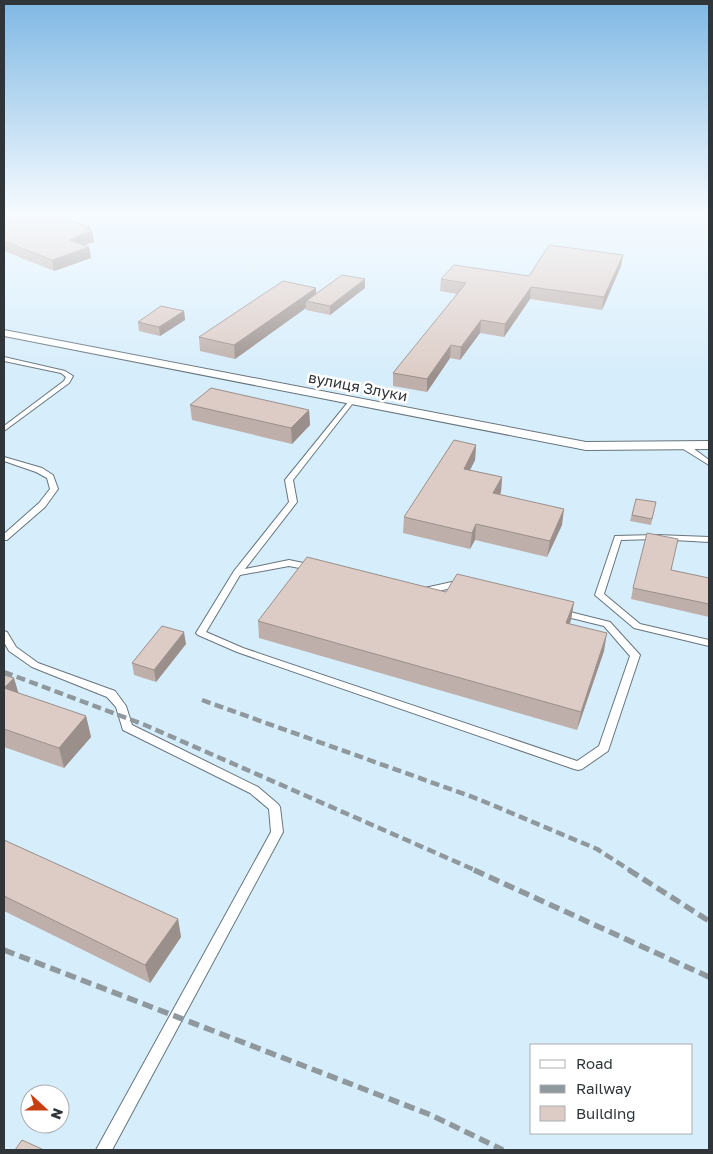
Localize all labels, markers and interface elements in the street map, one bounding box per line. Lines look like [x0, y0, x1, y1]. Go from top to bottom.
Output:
street label: вулиця Злуки [307, 368, 409, 404]
legend [530, 1044, 693, 1134]
text: Road [576, 1054, 613, 1072]
text: Railway [576, 1079, 632, 1097]
north arrow [20, 1084, 70, 1134]
text: Building [576, 1104, 636, 1122]
text: N [48, 1106, 67, 1122]

